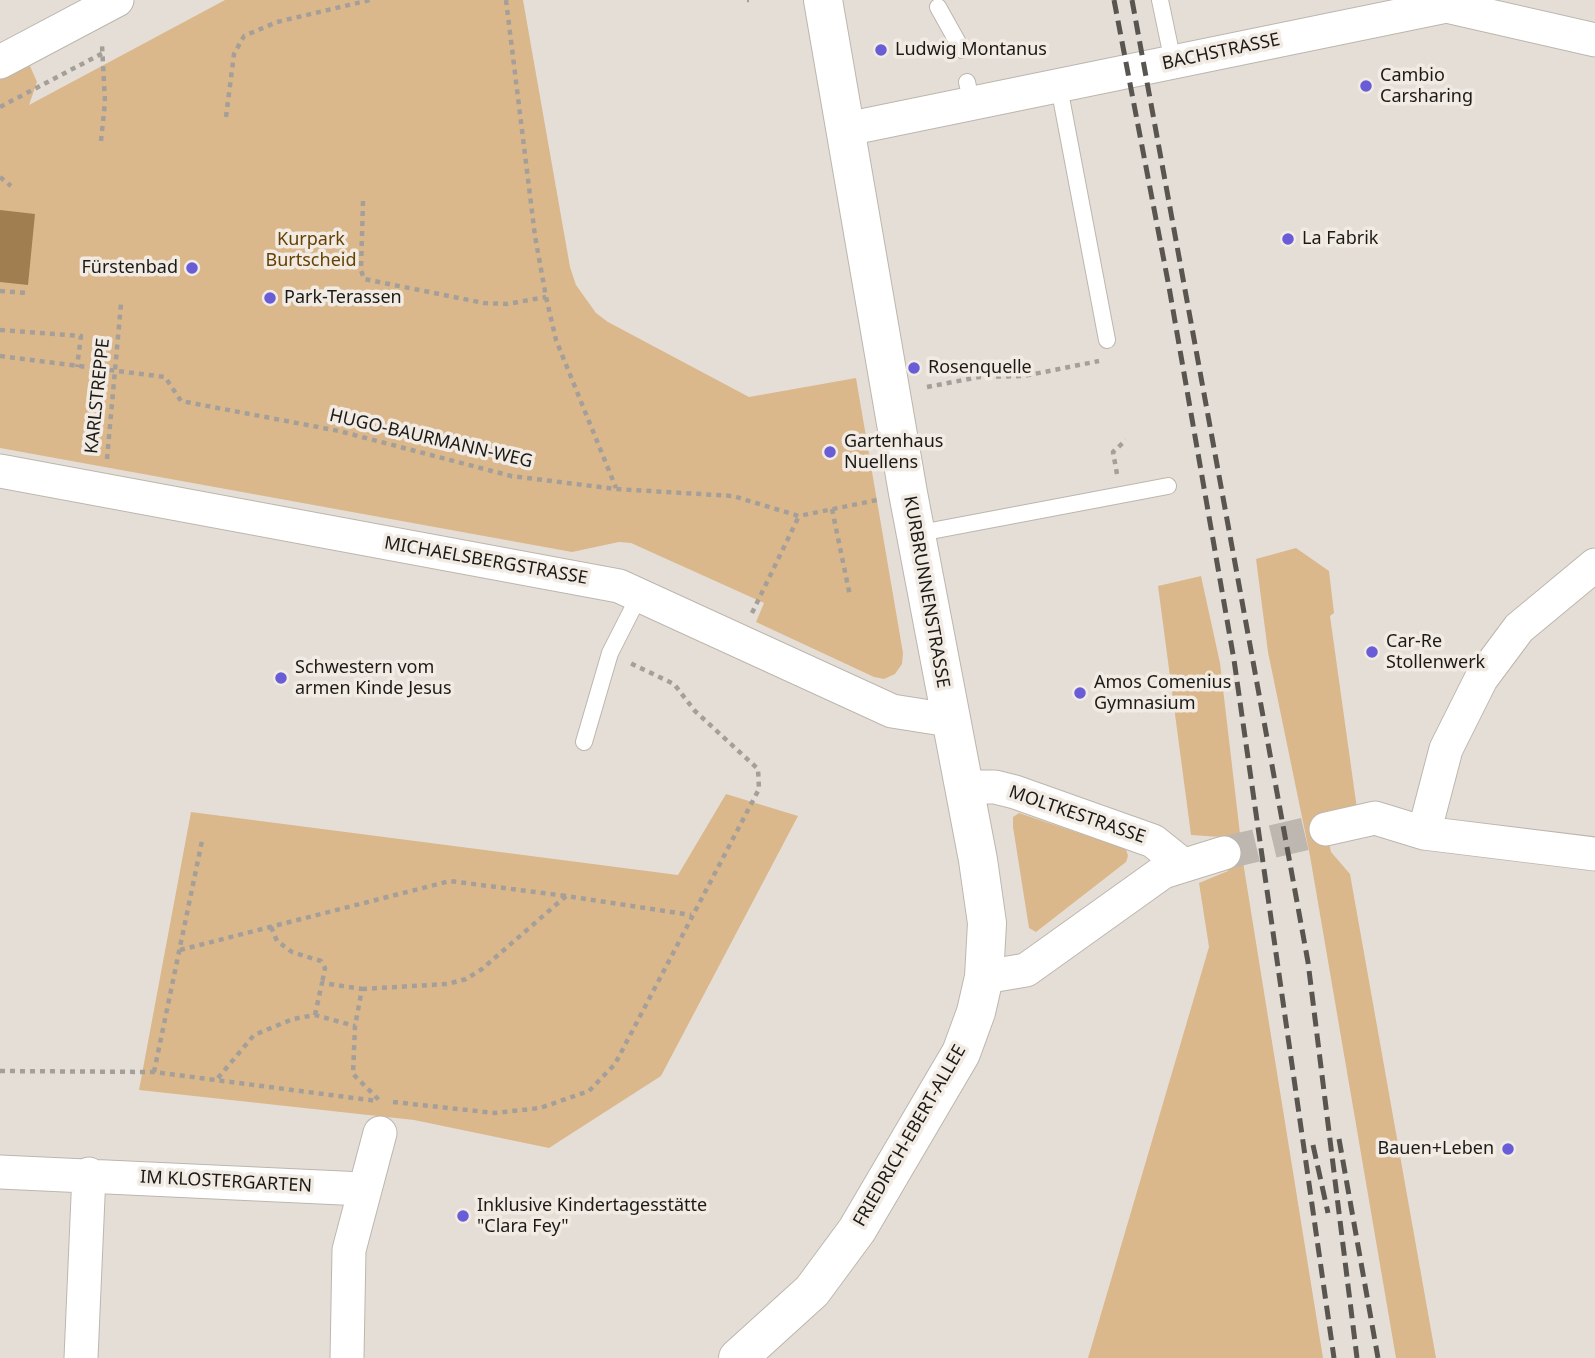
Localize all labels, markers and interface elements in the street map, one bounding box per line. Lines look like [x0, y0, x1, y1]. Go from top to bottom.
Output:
street label: BACHSTRASSE [1160, 29, 1282, 75]
place label: Ludwig Montanus [895, 39, 1047, 61]
marker: Ludwig Montanus [873, 42, 889, 58]
place label: Cambio Carsharing [1380, 65, 1473, 108]
marker: Cambio Carsharing [1358, 78, 1374, 94]
place label: La Fabrik [1302, 228, 1378, 250]
park label: Kurpark Burtscheid [265, 229, 357, 272]
marker: La Fabrik [1280, 231, 1296, 247]
place label: Fürstenbad [81, 257, 178, 279]
marker: Fürstenbad [184, 260, 200, 276]
place label: Park-Terassen [284, 287, 402, 309]
marker: Park-Terassen [262, 290, 278, 306]
street label: KARLSTREPPE [81, 337, 115, 455]
place label: Rosenquelle [928, 357, 1032, 379]
marker: Rosenquelle [906, 360, 922, 376]
street label: HUGO-BAURMANN-WEG [327, 405, 535, 473]
place label: Gartenhaus Nuellens [844, 431, 943, 474]
marker: Gartenhaus Nuellens [822, 444, 838, 460]
street label: KURBRUNNENSTRASSE [898, 494, 954, 690]
street label: MICHAELSBERGSTRASSE [383, 532, 589, 590]
place label: Car-Re Stollenwerk [1386, 631, 1485, 674]
marker: Car-Re Stollenwerk [1364, 644, 1380, 660]
place label: Schwestern vom armen Kinde Jesus [295, 657, 452, 700]
marker: Schwestern vom armen Kinde Jesus [273, 670, 289, 686]
place label: Amos Comenius Gymnasium [1094, 672, 1231, 714]
marker: Amos Comenius Gymnasium [1072, 685, 1088, 701]
street label: MOLTKESTRASSE [1006, 782, 1148, 848]
street label: FRIEDRICH-EBERT-ALLEE [849, 1041, 971, 1231]
place label: Bauen+Leben [1378, 1138, 1494, 1160]
marker: Bauen+Leben [1500, 1141, 1516, 1157]
street label: IM KLOSTERGARTEN [140, 1167, 312, 1197]
place label: Inklusive Kindertagesstätte "Clara Fey" [477, 1195, 707, 1238]
marker: Inklusive Kindertagesstätte "Clara Fey" [455, 1208, 471, 1224]

